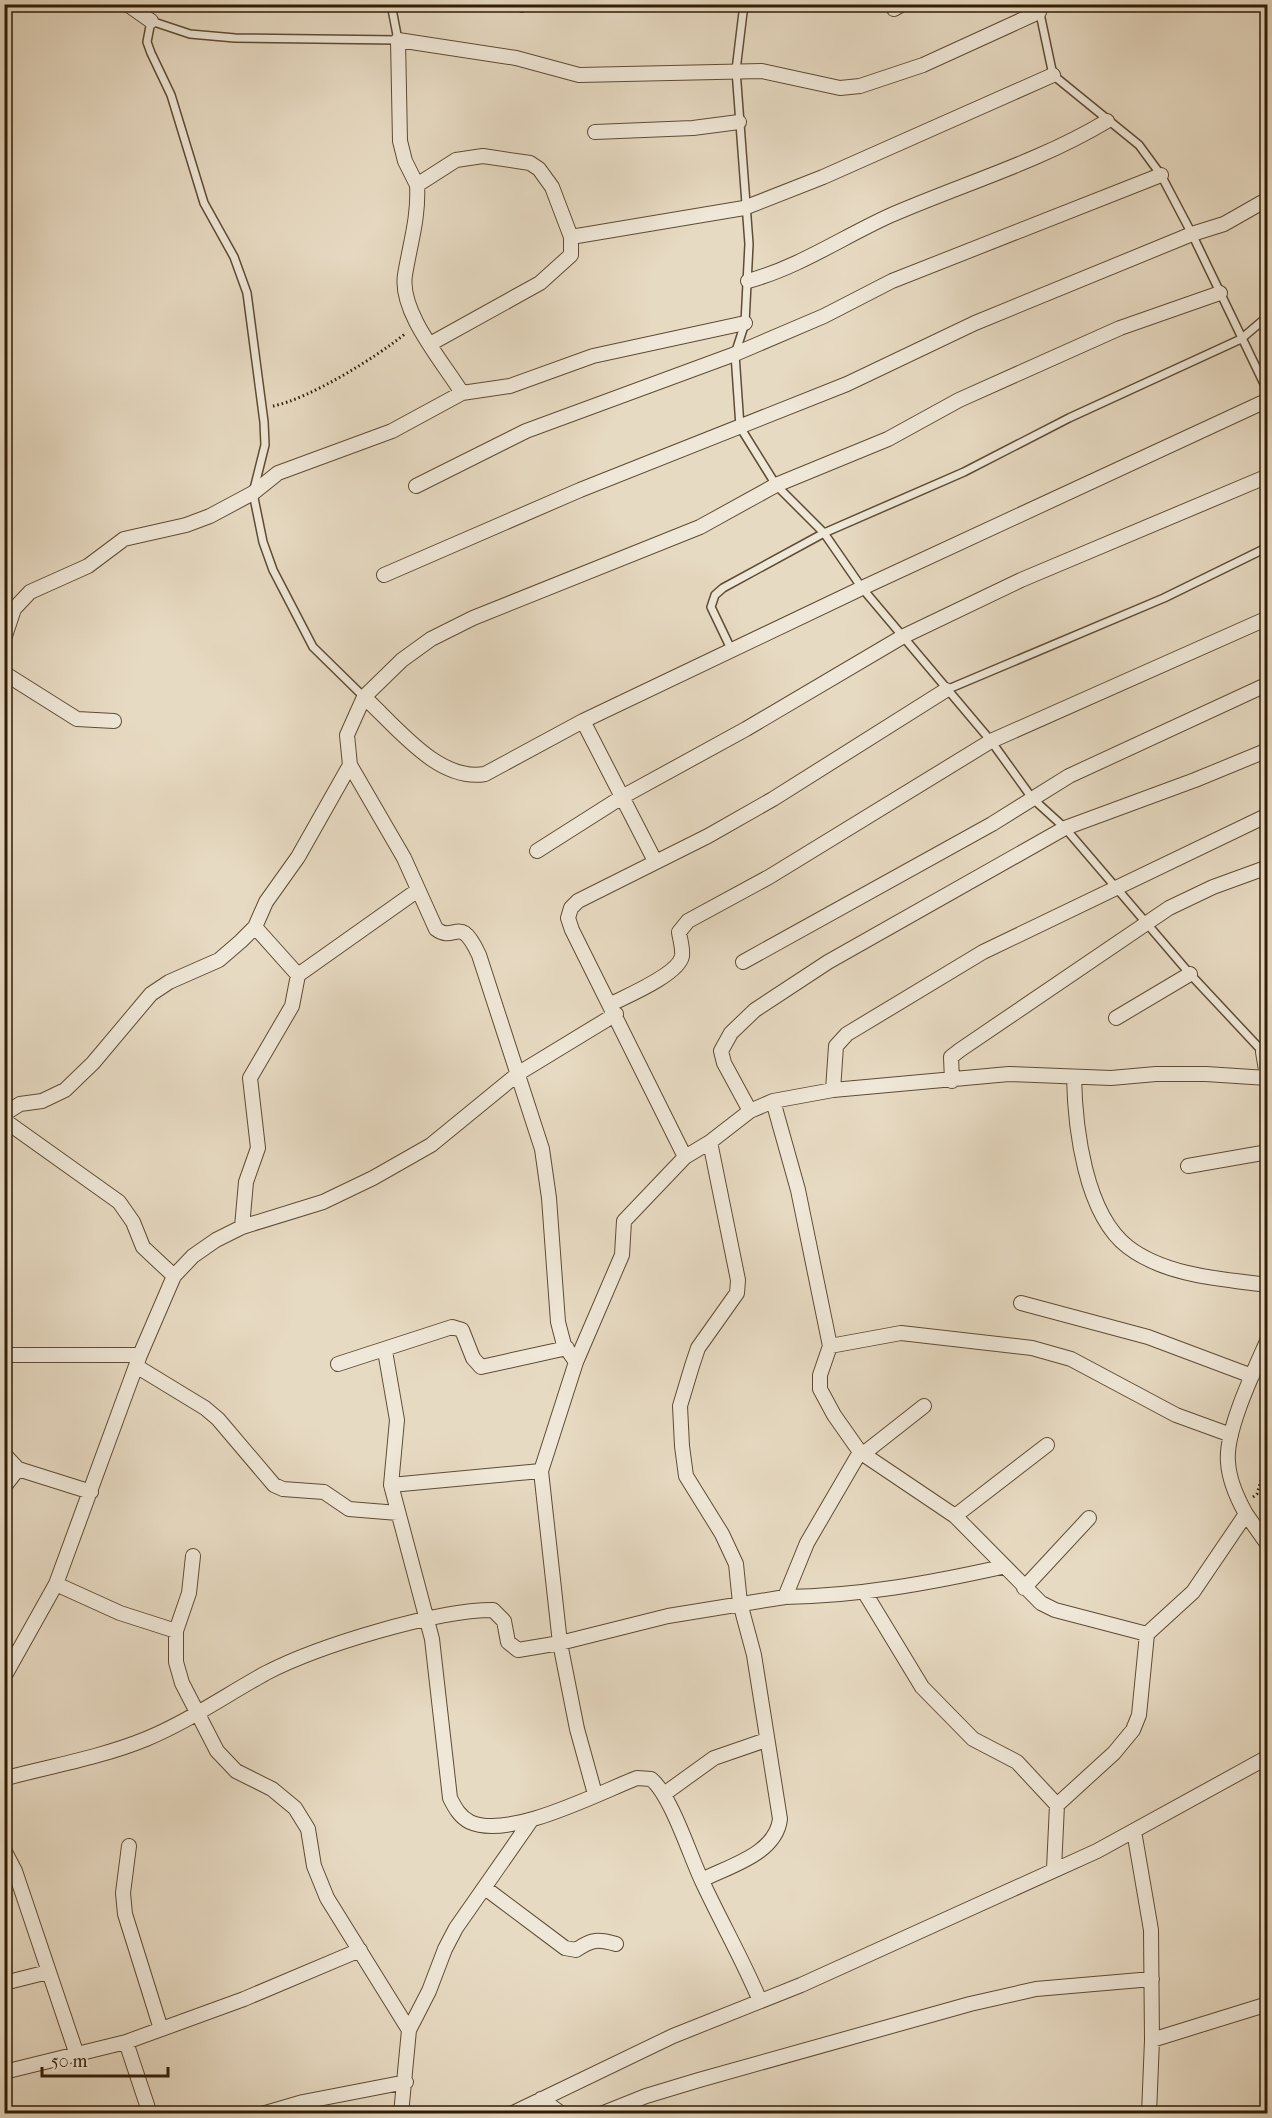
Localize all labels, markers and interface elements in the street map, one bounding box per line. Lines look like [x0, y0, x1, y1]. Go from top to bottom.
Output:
scale bar [42, 2040, 168, 2078]
text: 50 m [51, 2051, 88, 2072]

